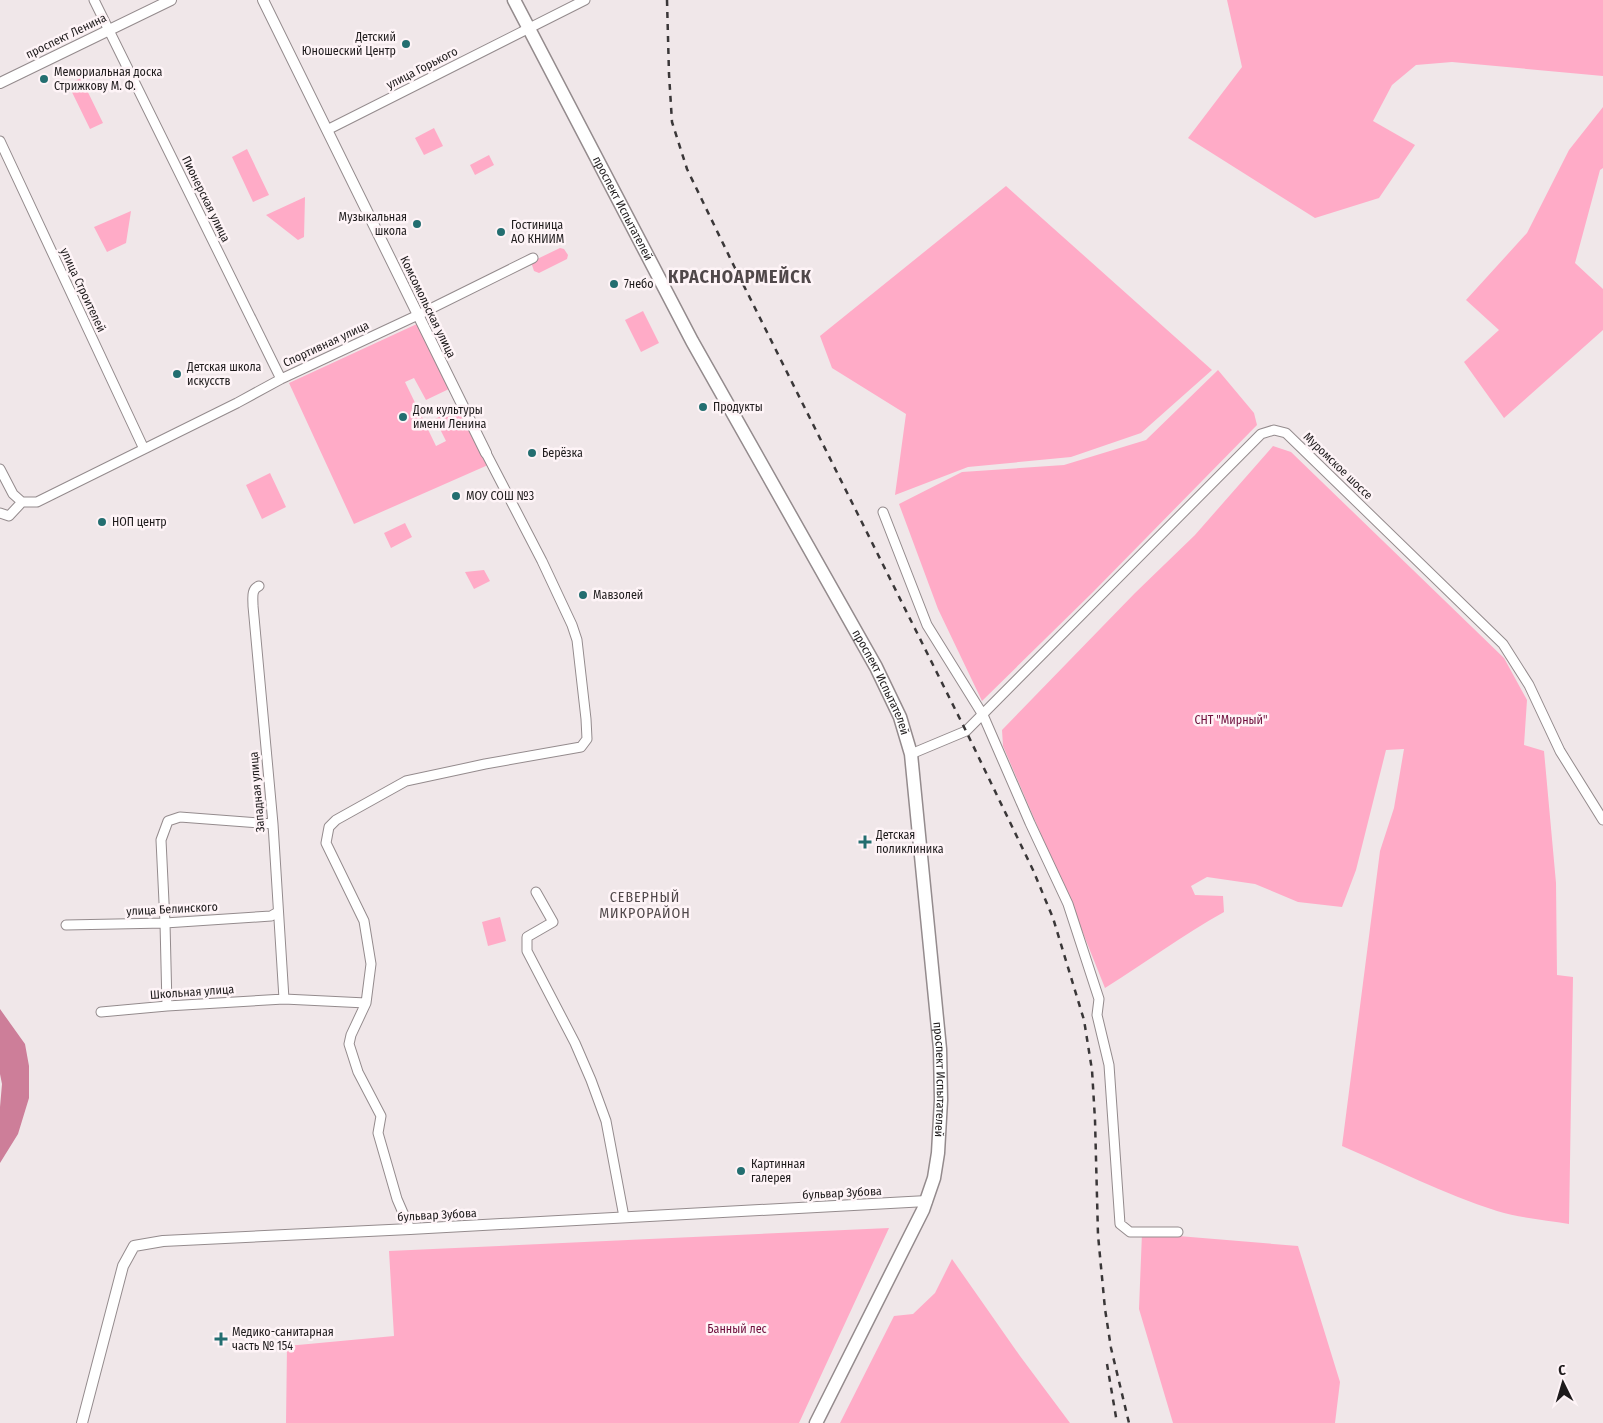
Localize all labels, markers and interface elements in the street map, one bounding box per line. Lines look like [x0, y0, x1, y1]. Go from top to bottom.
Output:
street label: проспект Ленина [23, 10, 109, 62]
place label: Детский Юношеский Центр [302, 30, 396, 58]
marker: Детский Юношеский Центр [400, 38, 412, 50]
street label: улица Горького [384, 44, 460, 92]
place label: Мемориальная доска Стрижкову М. Ф. [54, 65, 162, 93]
marker: Мемориальная доска Стрижкову М. Ф. [38, 73, 50, 85]
street label: Пионерская улица [179, 154, 233, 244]
street label: проспект Испытателей [590, 154, 656, 263]
place label: Музыкальная школа [339, 210, 407, 238]
marker: Музыкальная школа [411, 218, 423, 230]
place label: Гостиница АО КНИИМ [511, 218, 564, 246]
marker: Гостиница АО КНИИМ [495, 226, 507, 238]
street label: улица Строителей [57, 246, 109, 334]
street label: Комсомольская улица [397, 254, 459, 360]
district label: КРАСНОАРМЕЙСК [668, 265, 812, 288]
place label: 7небо [624, 277, 654, 291]
marker: 7небо [608, 278, 620, 290]
street label: Спортивная улица [281, 318, 371, 370]
place label: Детская школа искусств [186, 360, 262, 388]
marker: Детская школа искусств [171, 368, 183, 380]
place label: Продукты [713, 400, 763, 414]
marker: Продукты [697, 401, 709, 413]
place label: Дом культуры имени Ленина [412, 403, 487, 431]
marker: Дом культуры имени Ленина [397, 411, 409, 423]
street label: Муромское шоссе [1301, 430, 1375, 502]
place label: Берёзка [542, 446, 583, 460]
marker: Берёзка [526, 447, 538, 459]
place label: МОУ СОШ №3 [466, 489, 534, 503]
marker: МОУ СОШ №3 [450, 490, 462, 502]
place label: НОП центр [112, 515, 167, 529]
marker: НОП центр [96, 516, 108, 528]
place label: Мавзолей [593, 588, 643, 602]
marker: Мавзолей [577, 589, 589, 601]
street label: проспект Испытателей [849, 627, 912, 737]
park label: СНТ "Мирный" [1195, 713, 1268, 727]
street label: Западная улица [246, 751, 268, 833]
place label: Детская поликлиника [875, 828, 944, 856]
marker: Детская поликлиника [858, 835, 872, 849]
district label: СЕВЕРНЫЙ МИКРОРАЙОН [599, 889, 691, 922]
street label: улица Белинского [126, 900, 218, 918]
street label: Школьная улица [149, 982, 235, 1002]
street label: проспект Испытателей [930, 1021, 948, 1138]
place label: Картинная галерея [751, 1157, 805, 1185]
marker: Картинная галерея [735, 1165, 747, 1177]
street label: бульвар Зубова [802, 1184, 882, 1202]
street label: бульвар Зубова [397, 1206, 477, 1224]
park label: Банный лес [707, 1322, 767, 1336]
place label: Медико-санитарная часть № 154 [232, 1325, 334, 1353]
marker: Медико-санитарная часть № 154 [214, 1332, 228, 1346]
north arrow [1538, 1358, 1588, 1408]
text: С [1558, 1362, 1567, 1379]

